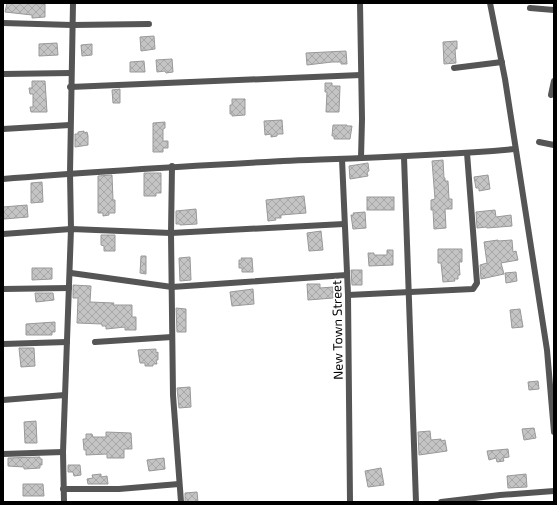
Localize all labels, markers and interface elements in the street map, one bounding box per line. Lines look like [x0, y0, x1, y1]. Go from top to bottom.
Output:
street label: New Town Street [328, 280, 346, 380]

